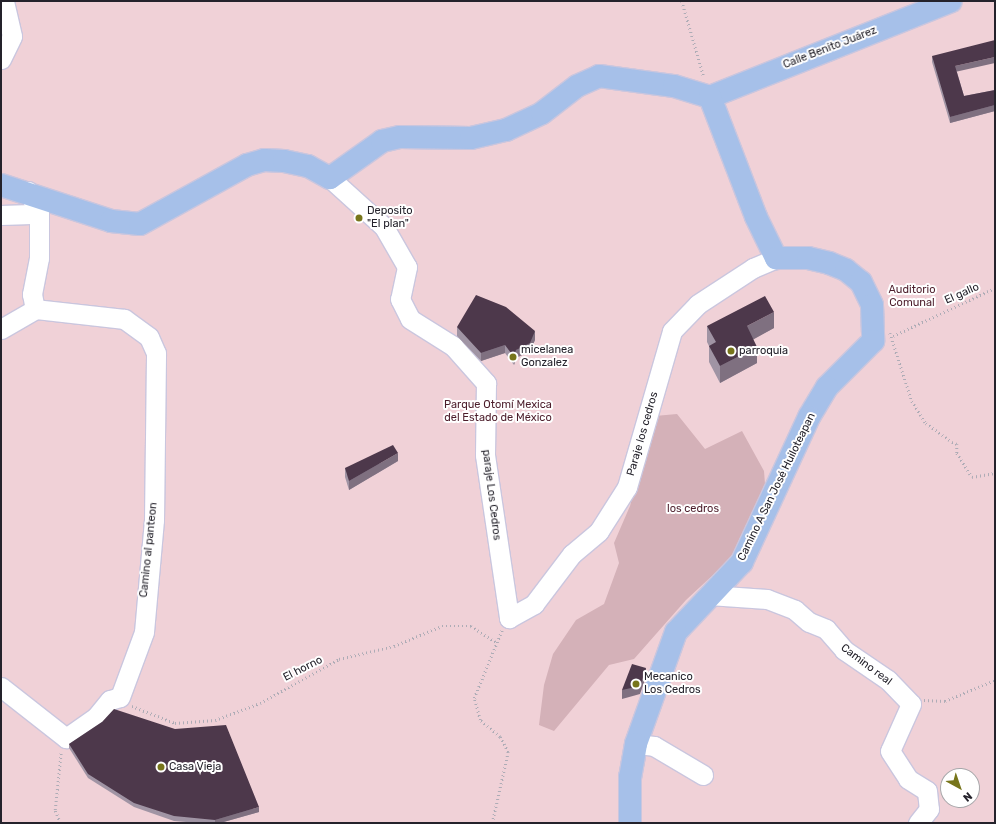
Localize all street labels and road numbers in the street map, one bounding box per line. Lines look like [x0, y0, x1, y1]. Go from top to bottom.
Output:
street label: Calle Benito Juárez [781, 24, 879, 72]
street label: El gallo [943, 281, 981, 307]
street label: Paraje los cedros [625, 390, 661, 478]
street label: Camino A San José Huiloteapan [735, 411, 819, 563]
street label: paraje Los Cedros [479, 449, 503, 541]
street label: Camino al panteon [137, 502, 161, 598]
street label: Camino real [838, 642, 894, 688]
street label: El horno [281, 654, 325, 684]

